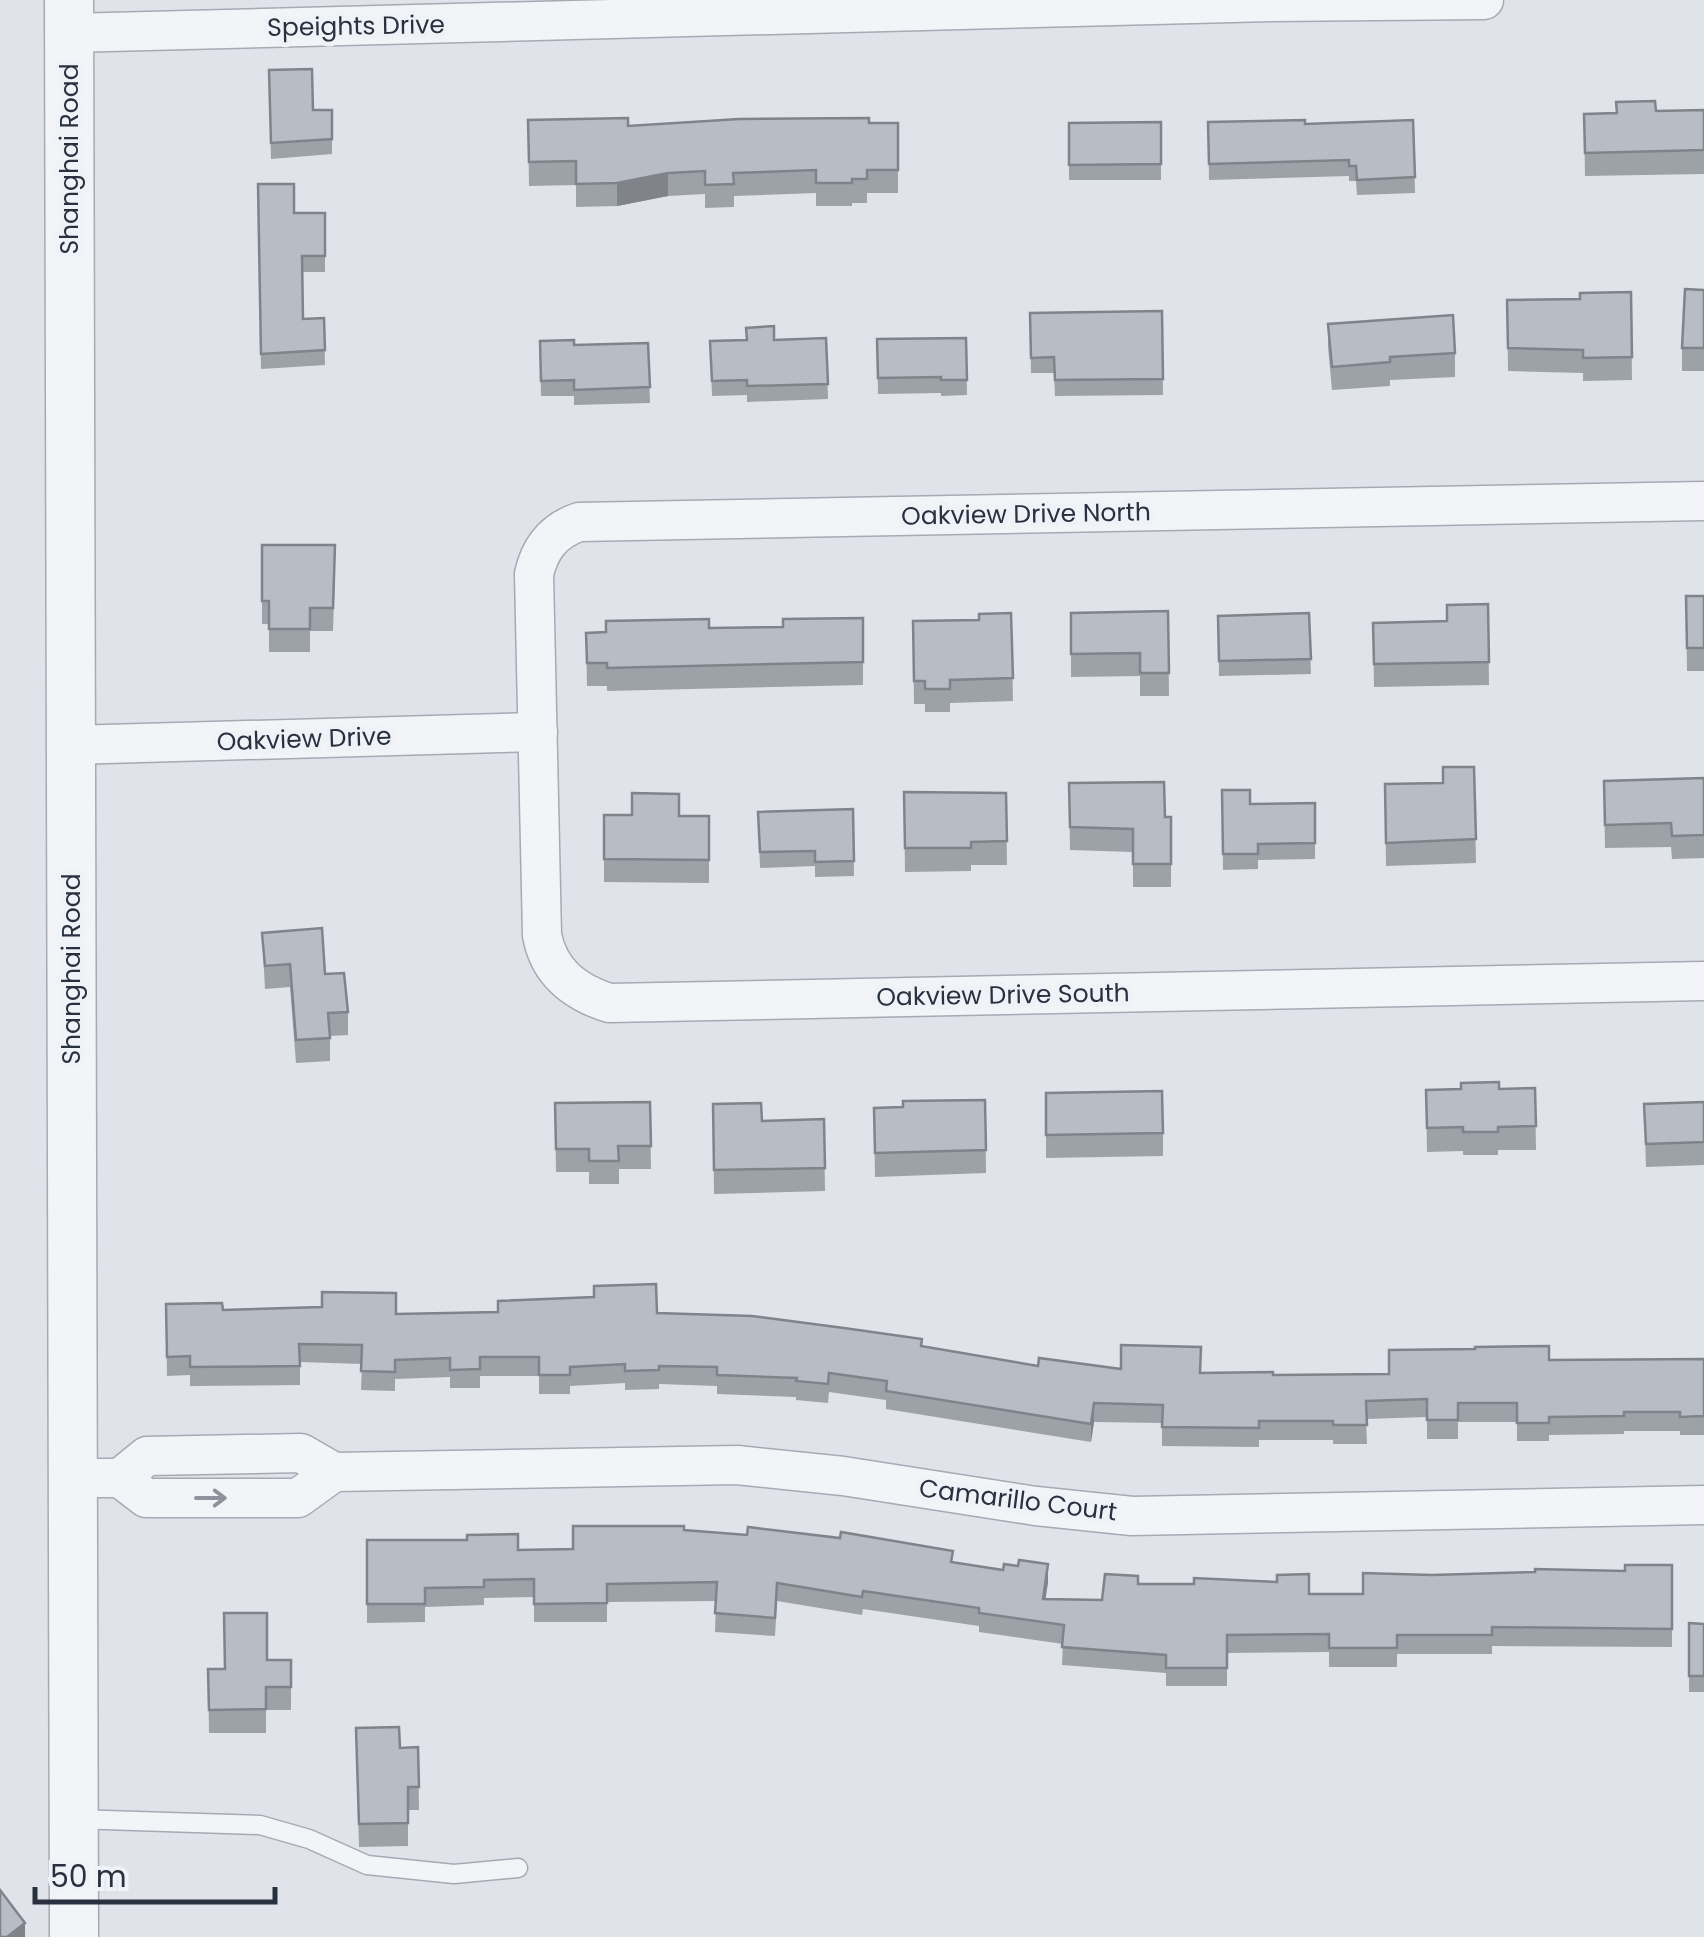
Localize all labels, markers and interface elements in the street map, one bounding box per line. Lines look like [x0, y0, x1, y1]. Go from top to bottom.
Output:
street label: Speights Drive [267, 7, 445, 45]
street label: Shanghai Road [52, 63, 87, 255]
street label: Oakview Drive North [901, 494, 1151, 534]
street label: Oakview Drive [216, 718, 392, 760]
street label: Shanghai Road [54, 873, 89, 1065]
street label: Oakview Drive South [876, 975, 1130, 1015]
street label: Camarillo Court [917, 1471, 1119, 1529]
one-way arrow [194, 1488, 227, 1508]
scale bar [35, 1842, 275, 1904]
text: 50 m [50, 1855, 127, 1898]

